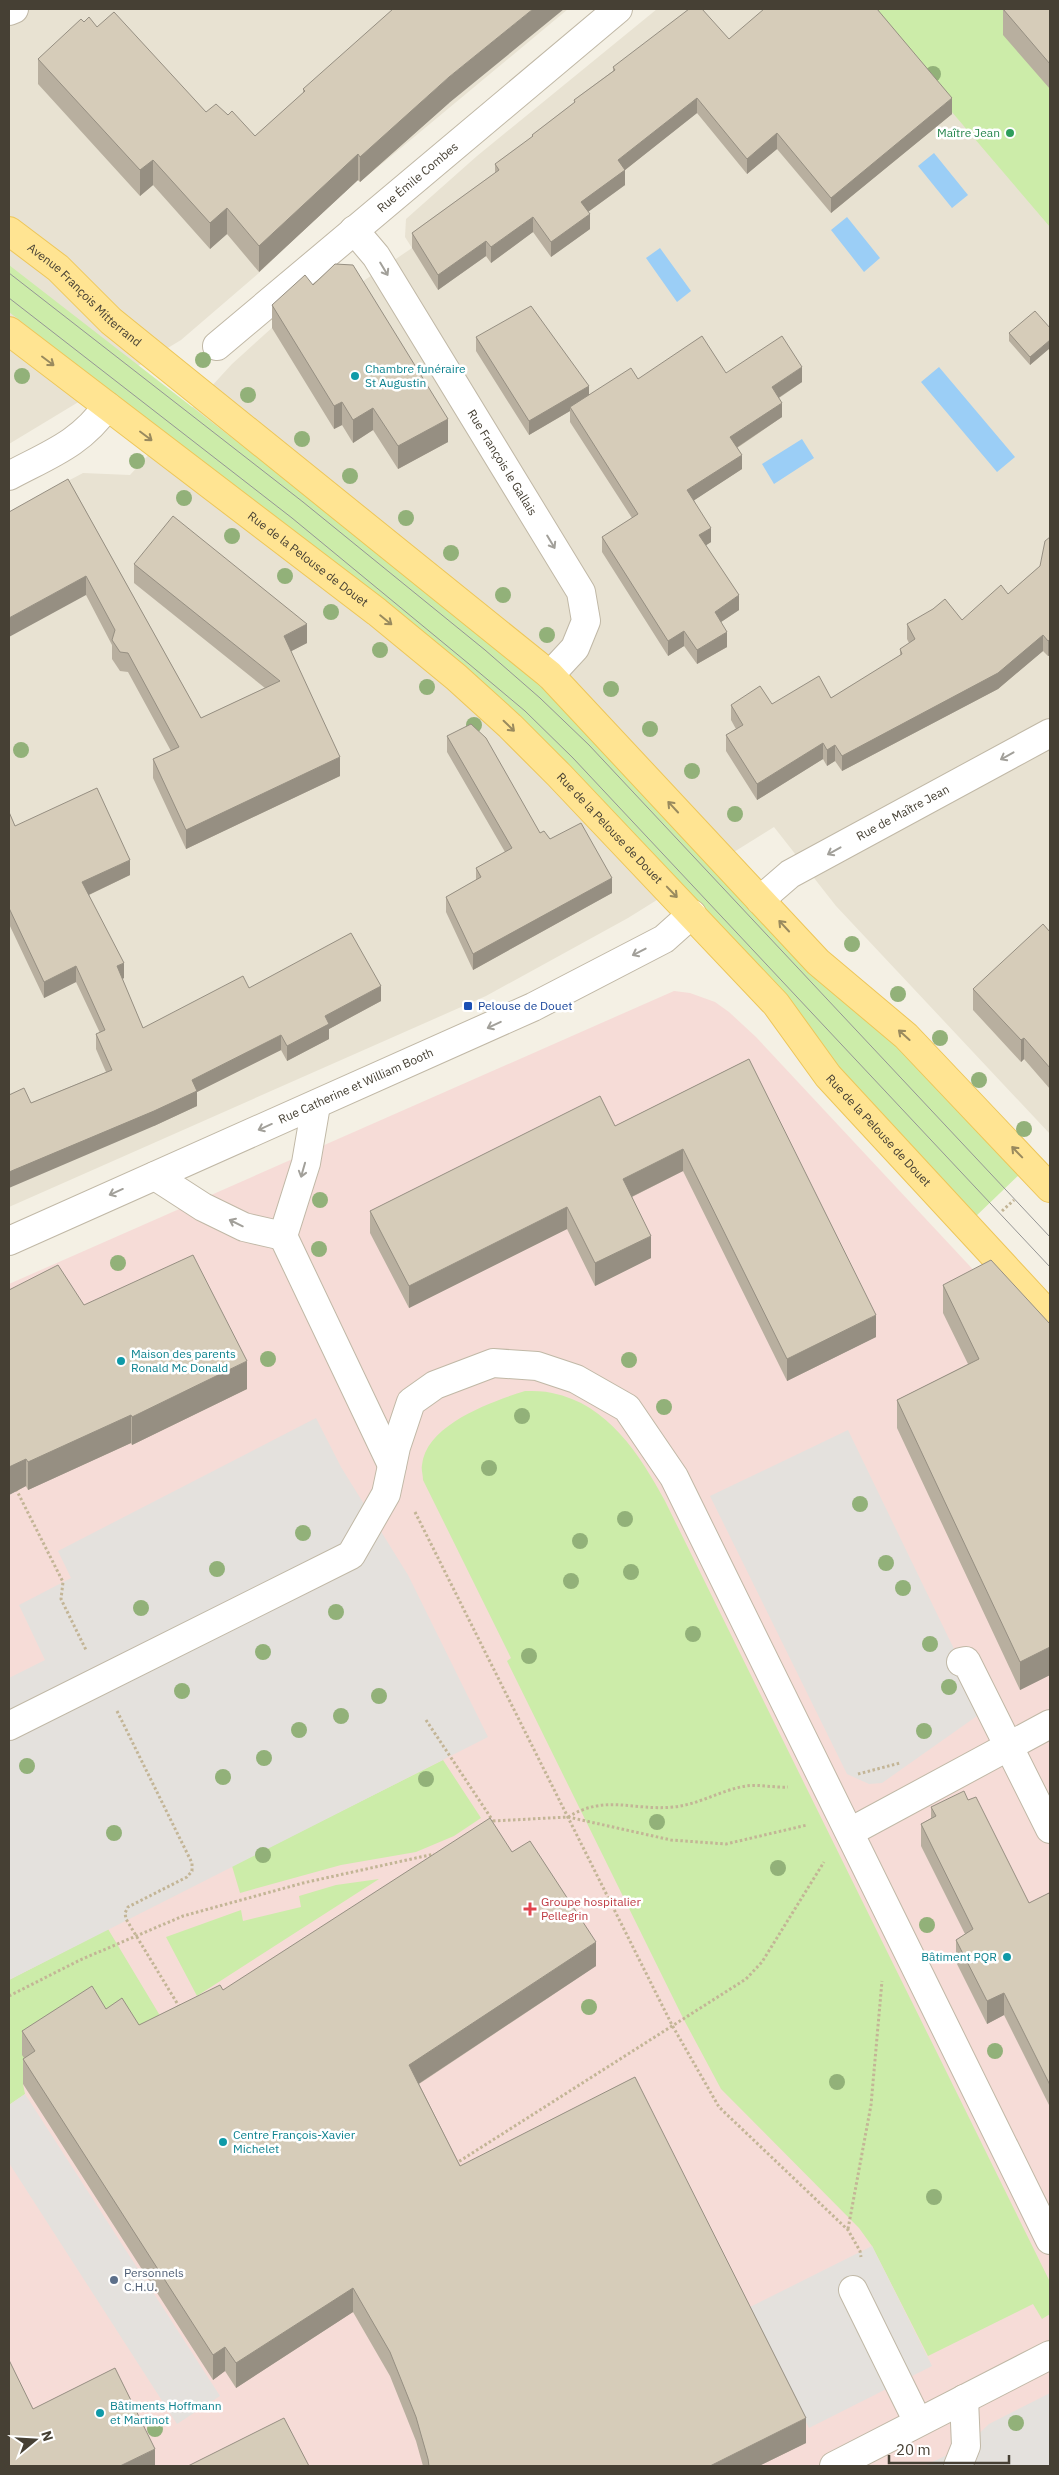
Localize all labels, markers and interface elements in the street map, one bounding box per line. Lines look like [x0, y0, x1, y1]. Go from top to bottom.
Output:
place label: Maître Jean [937, 125, 1000, 140]
marker: Maître Jean [1004, 127, 1016, 139]
street label: Rue Émile Combes [374, 139, 461, 215]
street label: Avenue François Mitterrand [25, 240, 145, 349]
one-way arrow [379, 261, 389, 275]
one-way arrow [41, 355, 54, 366]
place label: Chambre funéraire St Augustin [365, 361, 466, 390]
marker: Chambre funéraire St Augustin [349, 370, 361, 382]
street label: Rue François le Gallais [464, 406, 541, 518]
one-way arrow [139, 430, 152, 441]
street label: Rue de la Pelouse de Douet [245, 508, 371, 610]
one-way arrow [546, 534, 556, 548]
one-way arrow [380, 614, 393, 625]
one-way arrow [503, 720, 516, 732]
one-way arrow [1000, 751, 1015, 761]
street label: Rue de la Pelouse de Douet [554, 769, 666, 887]
street label: Rue de Maître Jean [853, 781, 952, 844]
one-way arrow [667, 801, 679, 814]
one-way arrow [827, 846, 842, 856]
one-way arrow [665, 886, 677, 898]
one-way arrow [778, 920, 790, 932]
one-way arrow [632, 948, 647, 957]
place label: Pelouse de Douet [478, 998, 572, 1013]
marker: Pelouse de Douet [462, 1000, 474, 1012]
one-way arrow [486, 1020, 501, 1030]
one-way arrow [898, 1029, 911, 1041]
street label: Rue Catherine et William Booth [276, 1044, 436, 1127]
street label: Rue de la Pelouse de Douet [823, 1071, 934, 1189]
one-way arrow [258, 1123, 273, 1133]
one-way arrow [1011, 1146, 1023, 1159]
one-way arrow [298, 1161, 308, 1177]
one-way arrow [109, 1188, 124, 1198]
one-way arrow [229, 1217, 244, 1227]
place label: Maison des parents Ronald Mc Donald [131, 1346, 236, 1375]
marker: Maison des parents Ronald Mc Donald [115, 1355, 127, 1367]
place label: Groupe hospitalier Pellegrin [541, 1894, 641, 1923]
marker: Groupe hospitalier Pellegrin [523, 1902, 537, 1916]
place label: Bâtiment PQR [921, 1949, 997, 1964]
marker: Bâtiment PQR [1001, 1951, 1013, 1963]
place label: Centre François-Xavier Michelet [233, 2127, 356, 2156]
marker: Centre François-Xavier Michelet [217, 2136, 229, 2148]
place label: Personnels C.H.U. [124, 2265, 184, 2294]
marker: Personnels C.H.U. [108, 2274, 120, 2286]
place label: Bâtiments Hoffmann et Martinot [110, 2398, 222, 2427]
marker: Bâtiments Hoffmann et Martinot [94, 2407, 106, 2419]
north arrow [10, 2415, 60, 2465]
text: N [37, 2428, 57, 2444]
scale bar [889, 2432, 1009, 2464]
text: 20 m [896, 2440, 931, 2459]

